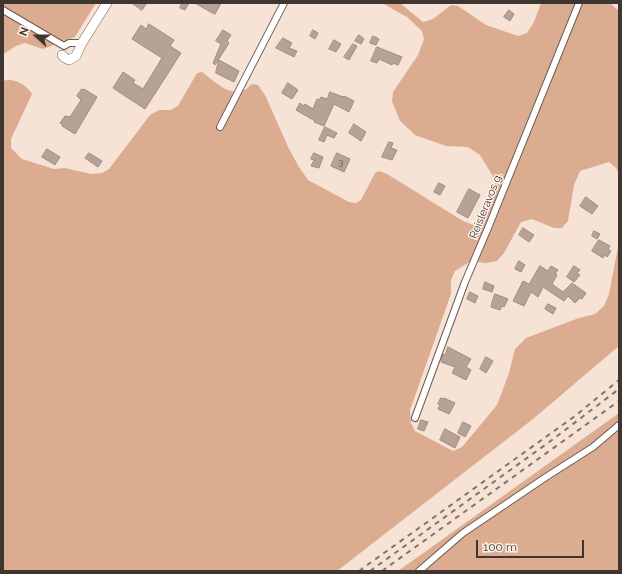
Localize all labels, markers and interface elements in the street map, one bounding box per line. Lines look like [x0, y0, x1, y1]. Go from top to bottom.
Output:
north arrow [16, 16, 56, 56]
text: N [17, 25, 32, 38]
house number: 3 [339, 157, 343, 167]
street label: Reisleravos g. [467, 171, 505, 241]
scale bar [478, 532, 586, 558]
text: 100 m [483, 540, 517, 554]

